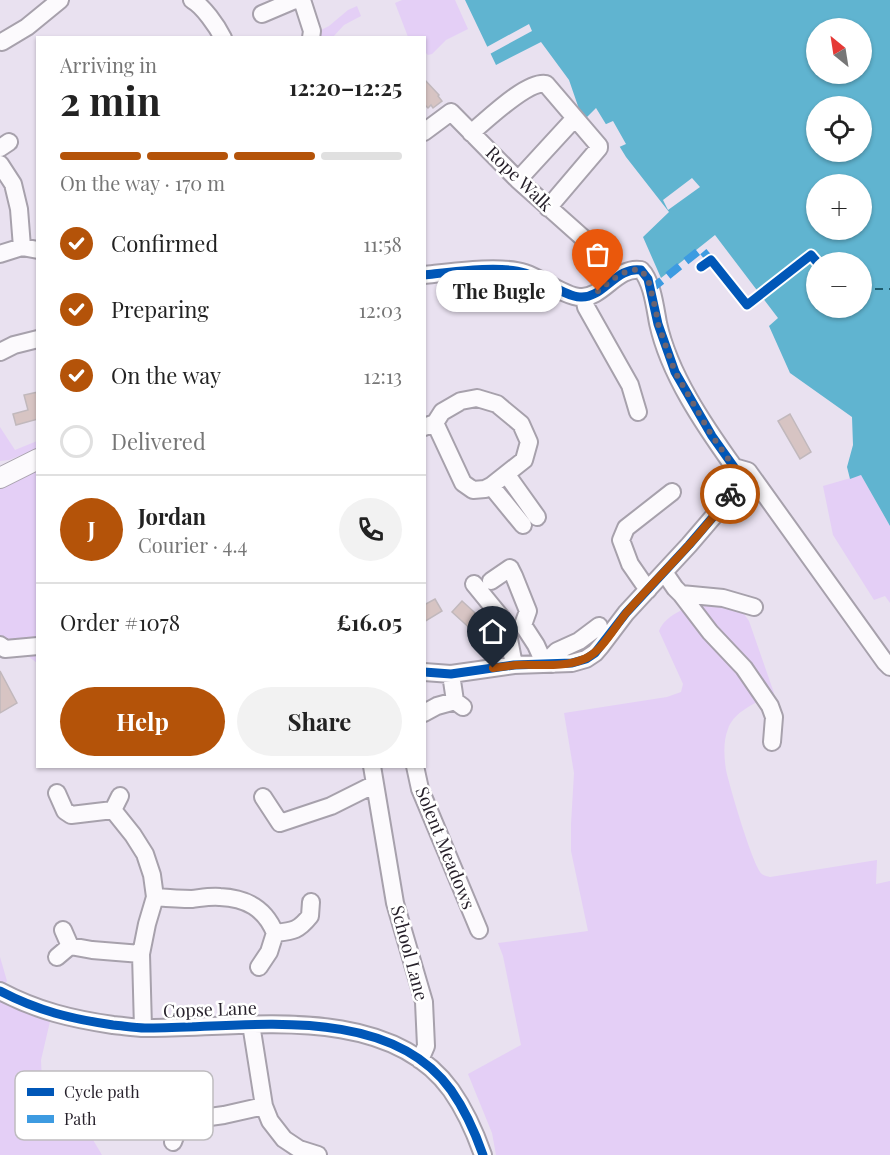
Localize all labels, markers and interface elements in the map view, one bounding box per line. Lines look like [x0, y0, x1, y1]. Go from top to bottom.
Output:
north arrow [806, 18, 872, 84]
map controls [806, 18, 872, 318]
text: Arriving in [60, 51, 157, 78]
text: 12:20–12:25 [289, 72, 402, 102]
text: 2 min [60, 74, 161, 126]
button: locate [806, 96, 872, 162]
street label: Rope Walk [481, 140, 558, 216]
text: On the way · 170 m [60, 169, 225, 196]
button: + [806, 174, 872, 240]
icon: check [60, 227, 93, 260]
text: Confirmed [111, 228, 218, 258]
pin [572, 229, 623, 291]
text: 11:58 [363, 230, 402, 257]
icon: bag [581, 238, 614, 271]
button: − [806, 252, 872, 318]
callout: The Bugle [436, 270, 562, 312]
text: The Bugle [453, 277, 545, 304]
icon: check [60, 293, 93, 326]
text: Preparing [111, 294, 209, 324]
text: 12:03 [359, 296, 402, 323]
icon: check [60, 359, 93, 392]
text: On the way [111, 360, 221, 390]
text: 12:13 [364, 362, 402, 389]
text: Delivered [111, 426, 206, 456]
courier [700, 464, 760, 524]
icon: bike [714, 478, 747, 511]
button: phone [339, 498, 402, 561]
text: Jordan [138, 501, 206, 531]
text: J [87, 514, 96, 544]
text: Courier · 4.4 [138, 531, 247, 558]
pin [467, 606, 518, 668]
text: Order #1078 [60, 607, 180, 637]
text: £16.05 [336, 607, 402, 637]
icon: home [476, 615, 509, 648]
button: Help [60, 687, 225, 756]
button: Share [237, 687, 402, 756]
street label: Solent Meadows [410, 783, 481, 912]
street label: School Lane [386, 902, 434, 1003]
street label: Copse Lane [163, 995, 257, 1023]
legend [15, 1071, 213, 1140]
text: Cycle path [64, 1081, 140, 1102]
text: Path [64, 1108, 97, 1129]

